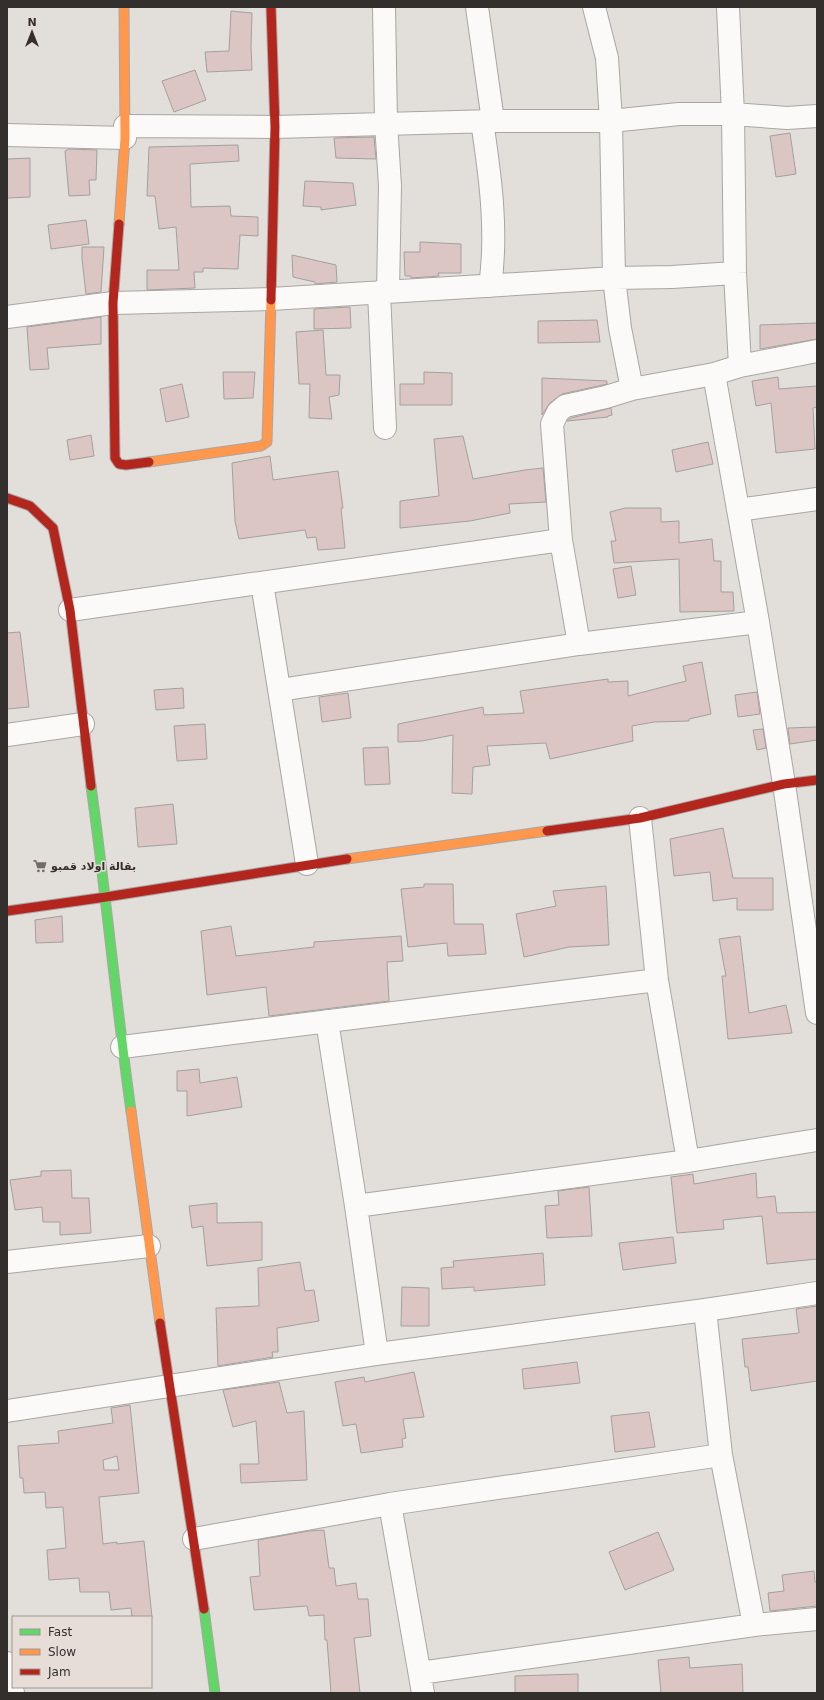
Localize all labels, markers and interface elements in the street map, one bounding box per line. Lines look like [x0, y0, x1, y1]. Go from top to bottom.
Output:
north arrow [12, 12, 52, 52]
text: N [27, 16, 37, 29]
supermarket icon: بقالة اولاد قمبو [32, 858, 48, 874]
place label: بقالة اولاد قمبو [50, 860, 136, 873]
legend [12, 1616, 152, 1688]
text: Fast [48, 1625, 72, 1639]
text: Slow [48, 1645, 76, 1659]
text: Jam [47, 1665, 71, 1679]

